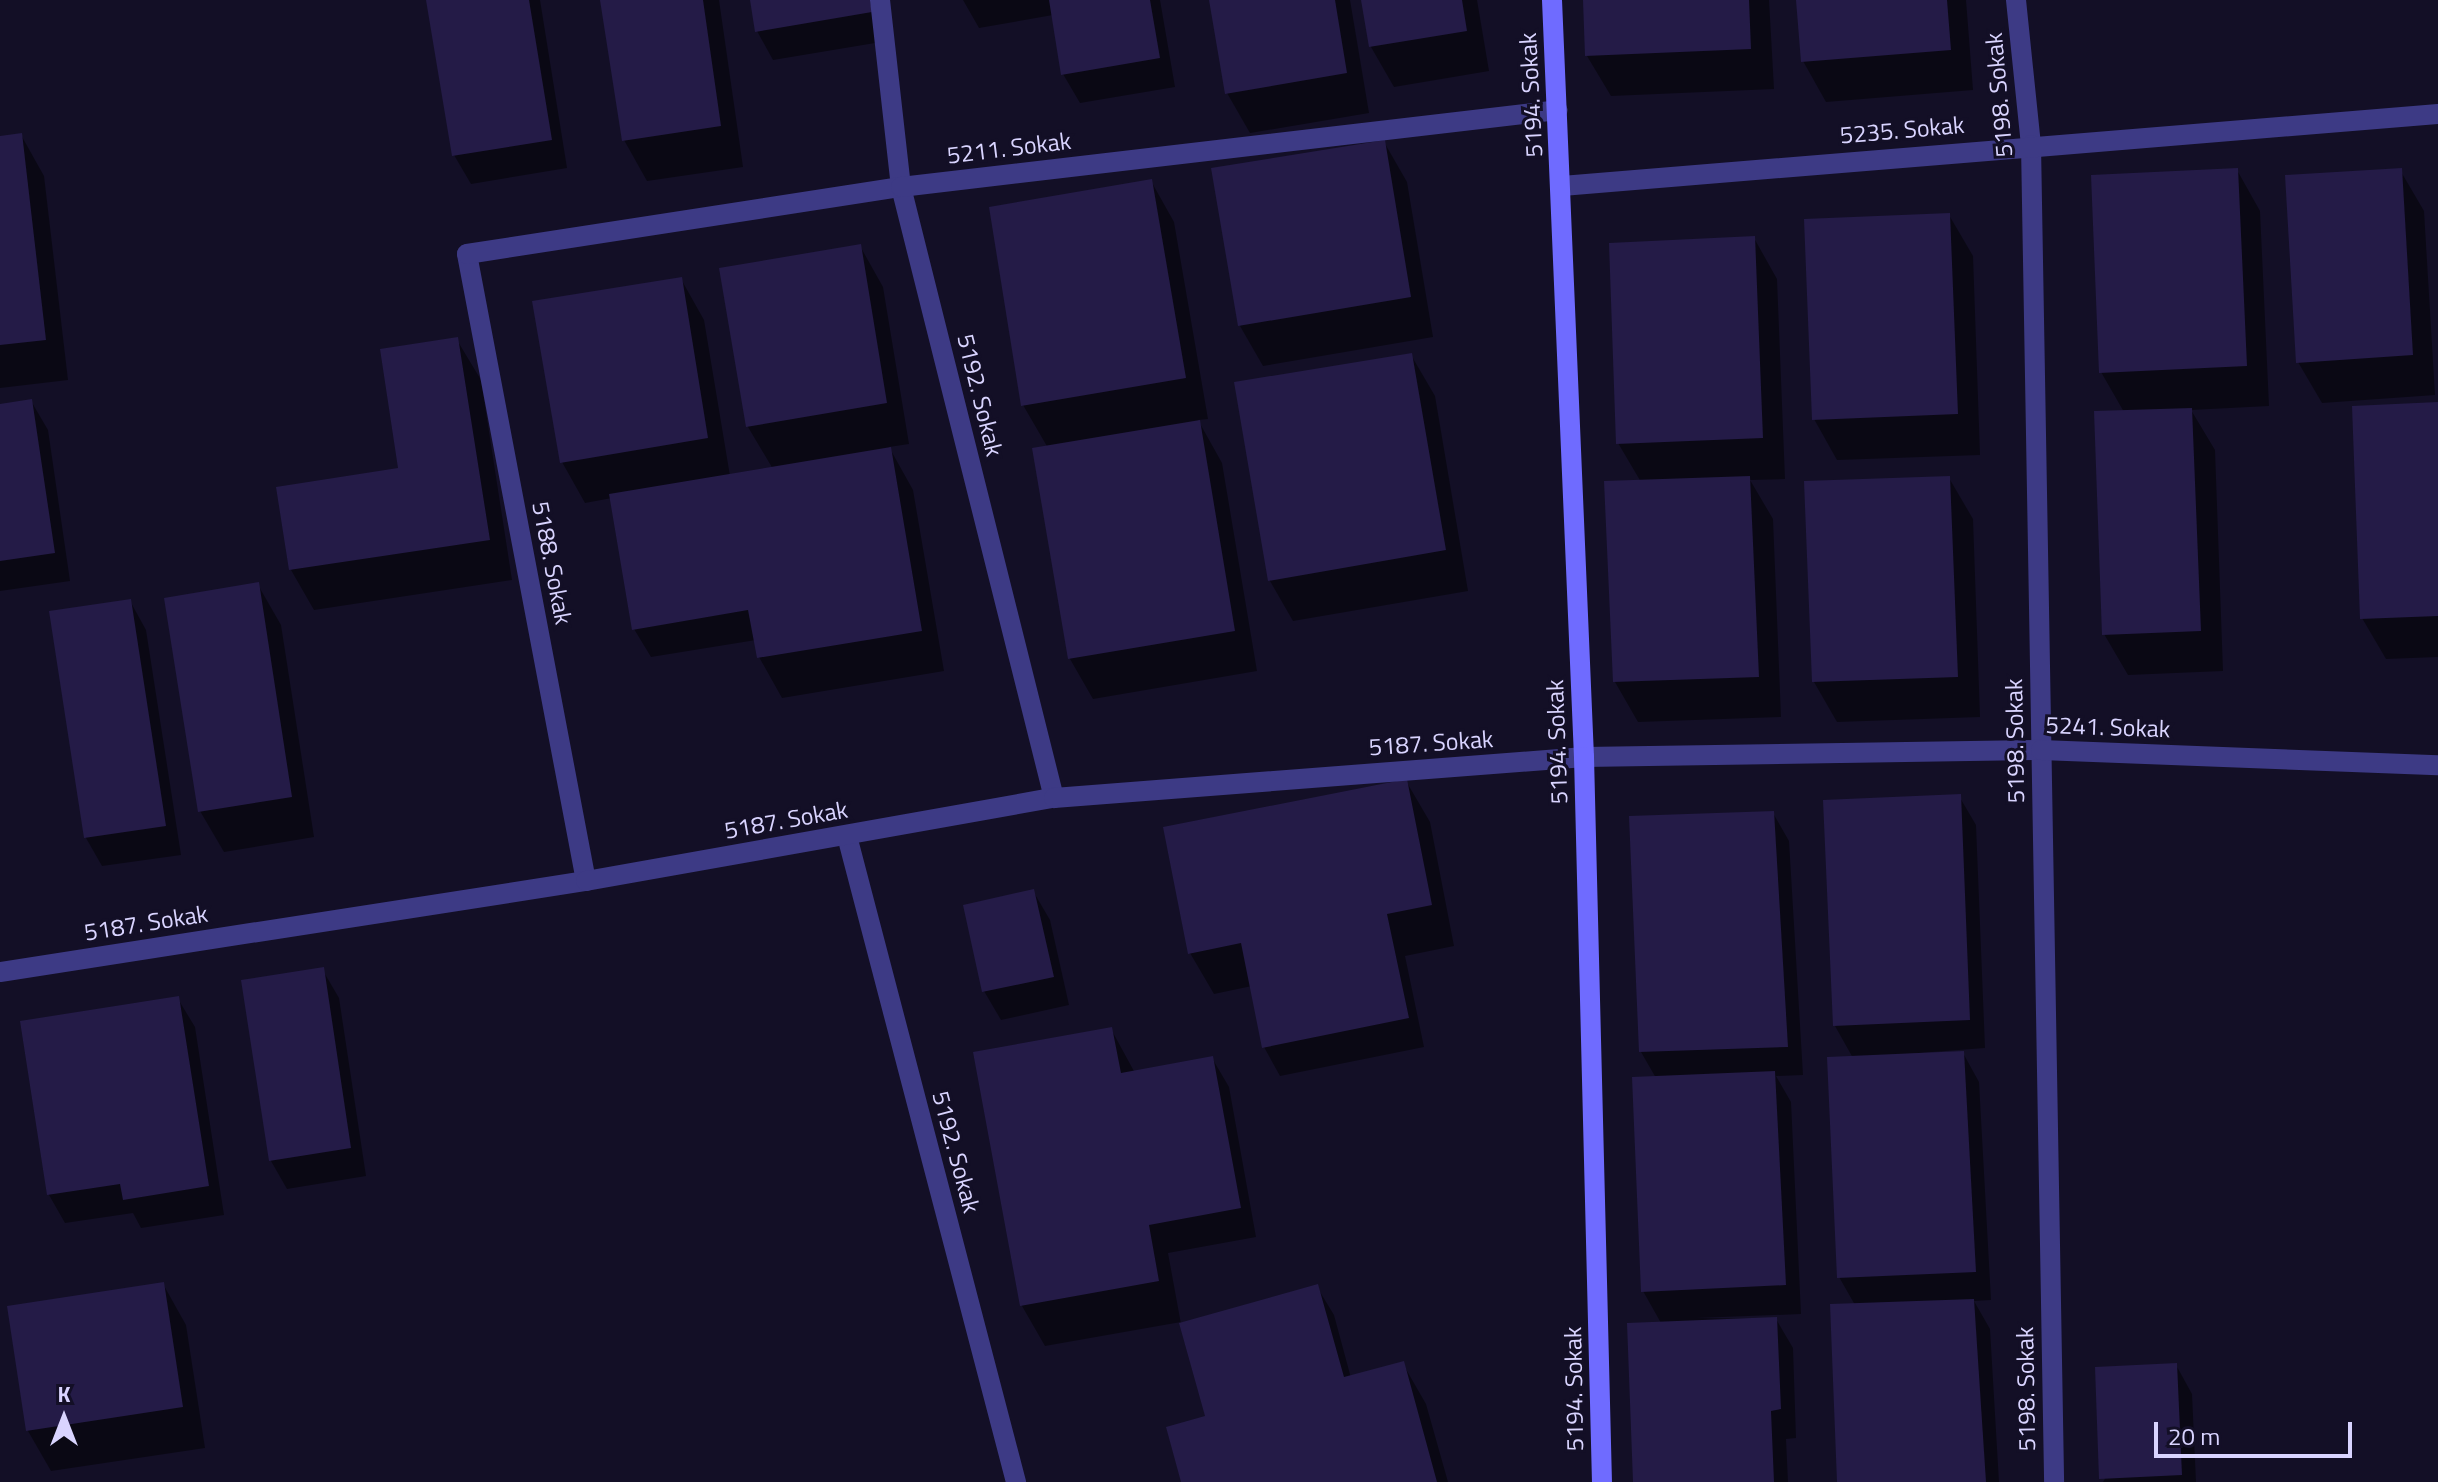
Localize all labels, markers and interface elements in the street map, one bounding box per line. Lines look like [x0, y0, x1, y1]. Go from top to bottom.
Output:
street label: 5194. Sokak [1513, 32, 1549, 158]
street label: 5198. Sokak [1979, 32, 2019, 158]
street label: 5235. Sokak [1839, 110, 1965, 150]
street label: 5211. Sokak [945, 126, 1073, 170]
street label: 5192. Sokak [951, 331, 1009, 459]
street label: 5188. Sokak [526, 499, 578, 627]
street label: 5198. Sokak [2000, 678, 2030, 804]
street label: 5194. Sokak [1540, 679, 1574, 805]
street label: 5241. Sokak [2045, 710, 2171, 744]
street label: 5187. Sokak [1368, 724, 1494, 762]
street label: 5187. Sokak [722, 795, 850, 845]
street label: 5187. Sokak [82, 899, 210, 947]
street label: 5192. Sokak [926, 1088, 986, 1216]
street label: 5194. Sokak [1559, 1326, 1589, 1452]
street label: 5198. Sokak [2011, 1326, 2041, 1452]
text: K [57, 1377, 71, 1411]
north arrow [24, 1378, 104, 1458]
scale bar [2158, 1406, 2356, 1456]
text: 20 m [2168, 1418, 2220, 1454]

